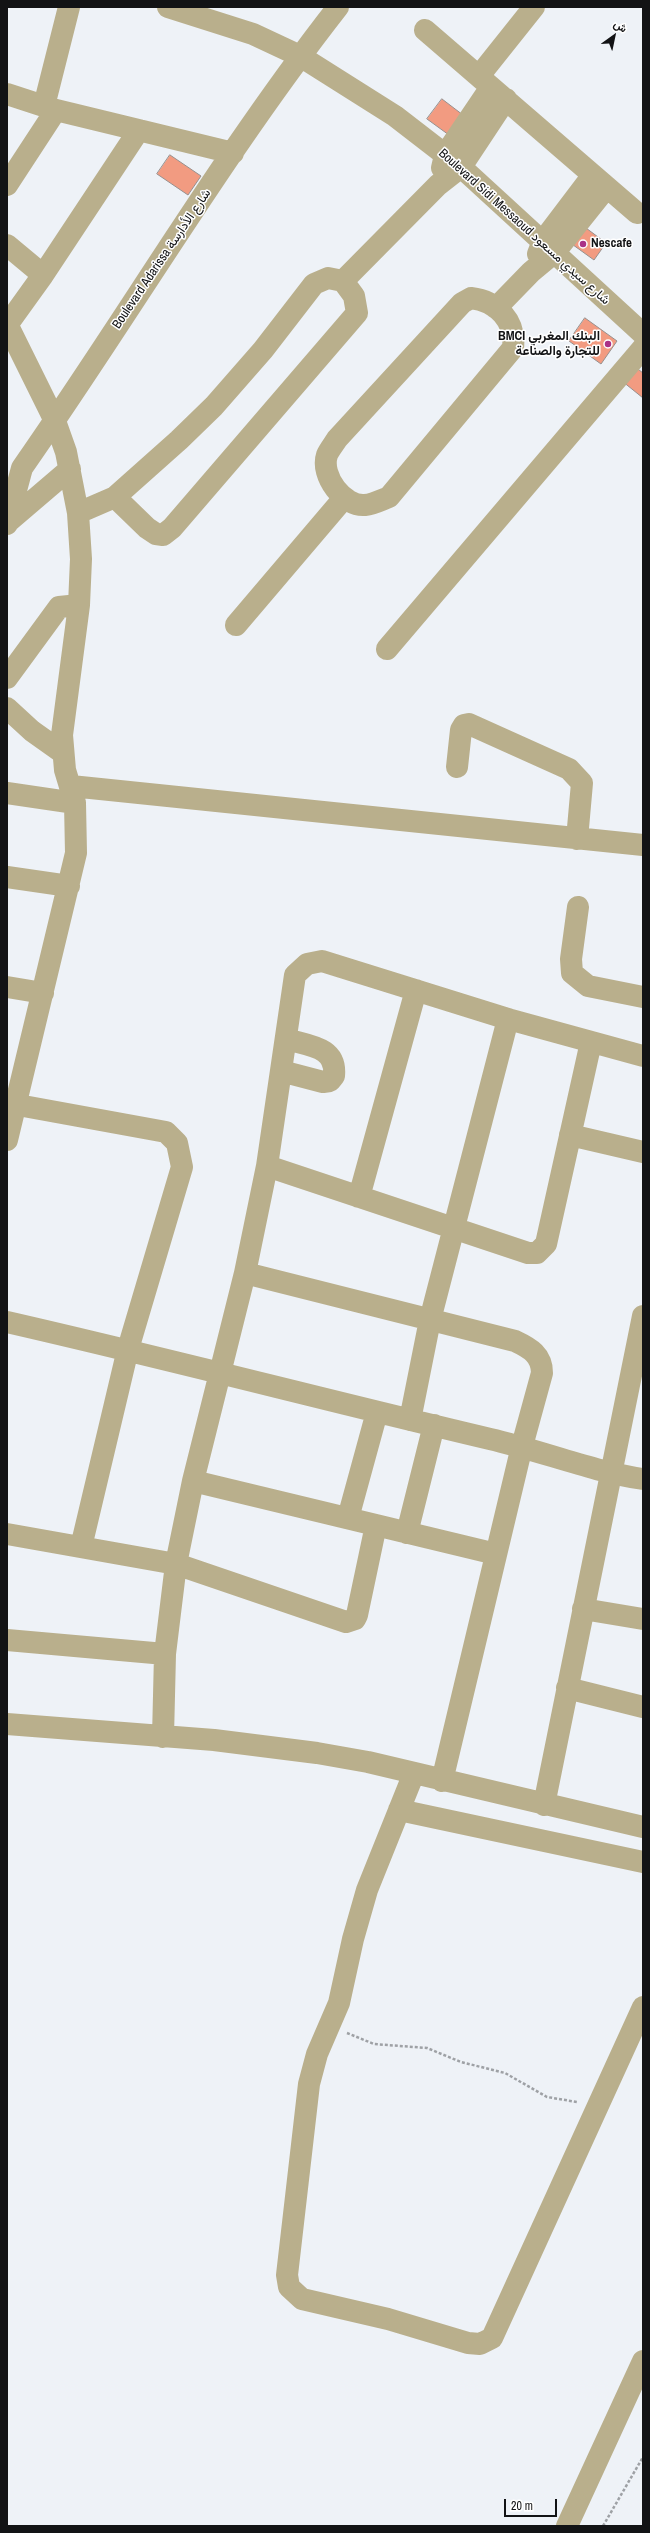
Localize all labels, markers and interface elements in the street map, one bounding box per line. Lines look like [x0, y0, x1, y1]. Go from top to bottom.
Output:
north arrow [594, 16, 634, 56]
text: ش [611, 16, 630, 35]
street label: Boulevard Sidi Messaoud شارع سيدي مسعود [435, 146, 613, 308]
street label: Boulevard Adarissa شارع الأدارسة [109, 186, 215, 332]
place label: Nescafe [591, 236, 632, 252]
marker: Nescafe [578, 239, 588, 249]
place label: BMCI البنك المغربي للتجارة والصناعة [498, 329, 600, 360]
marker: BMCI البنك المغربي للتجارة والصناعة [603, 339, 613, 349]
scale bar [506, 2491, 559, 2517]
text: 20 m [511, 2498, 533, 2514]

